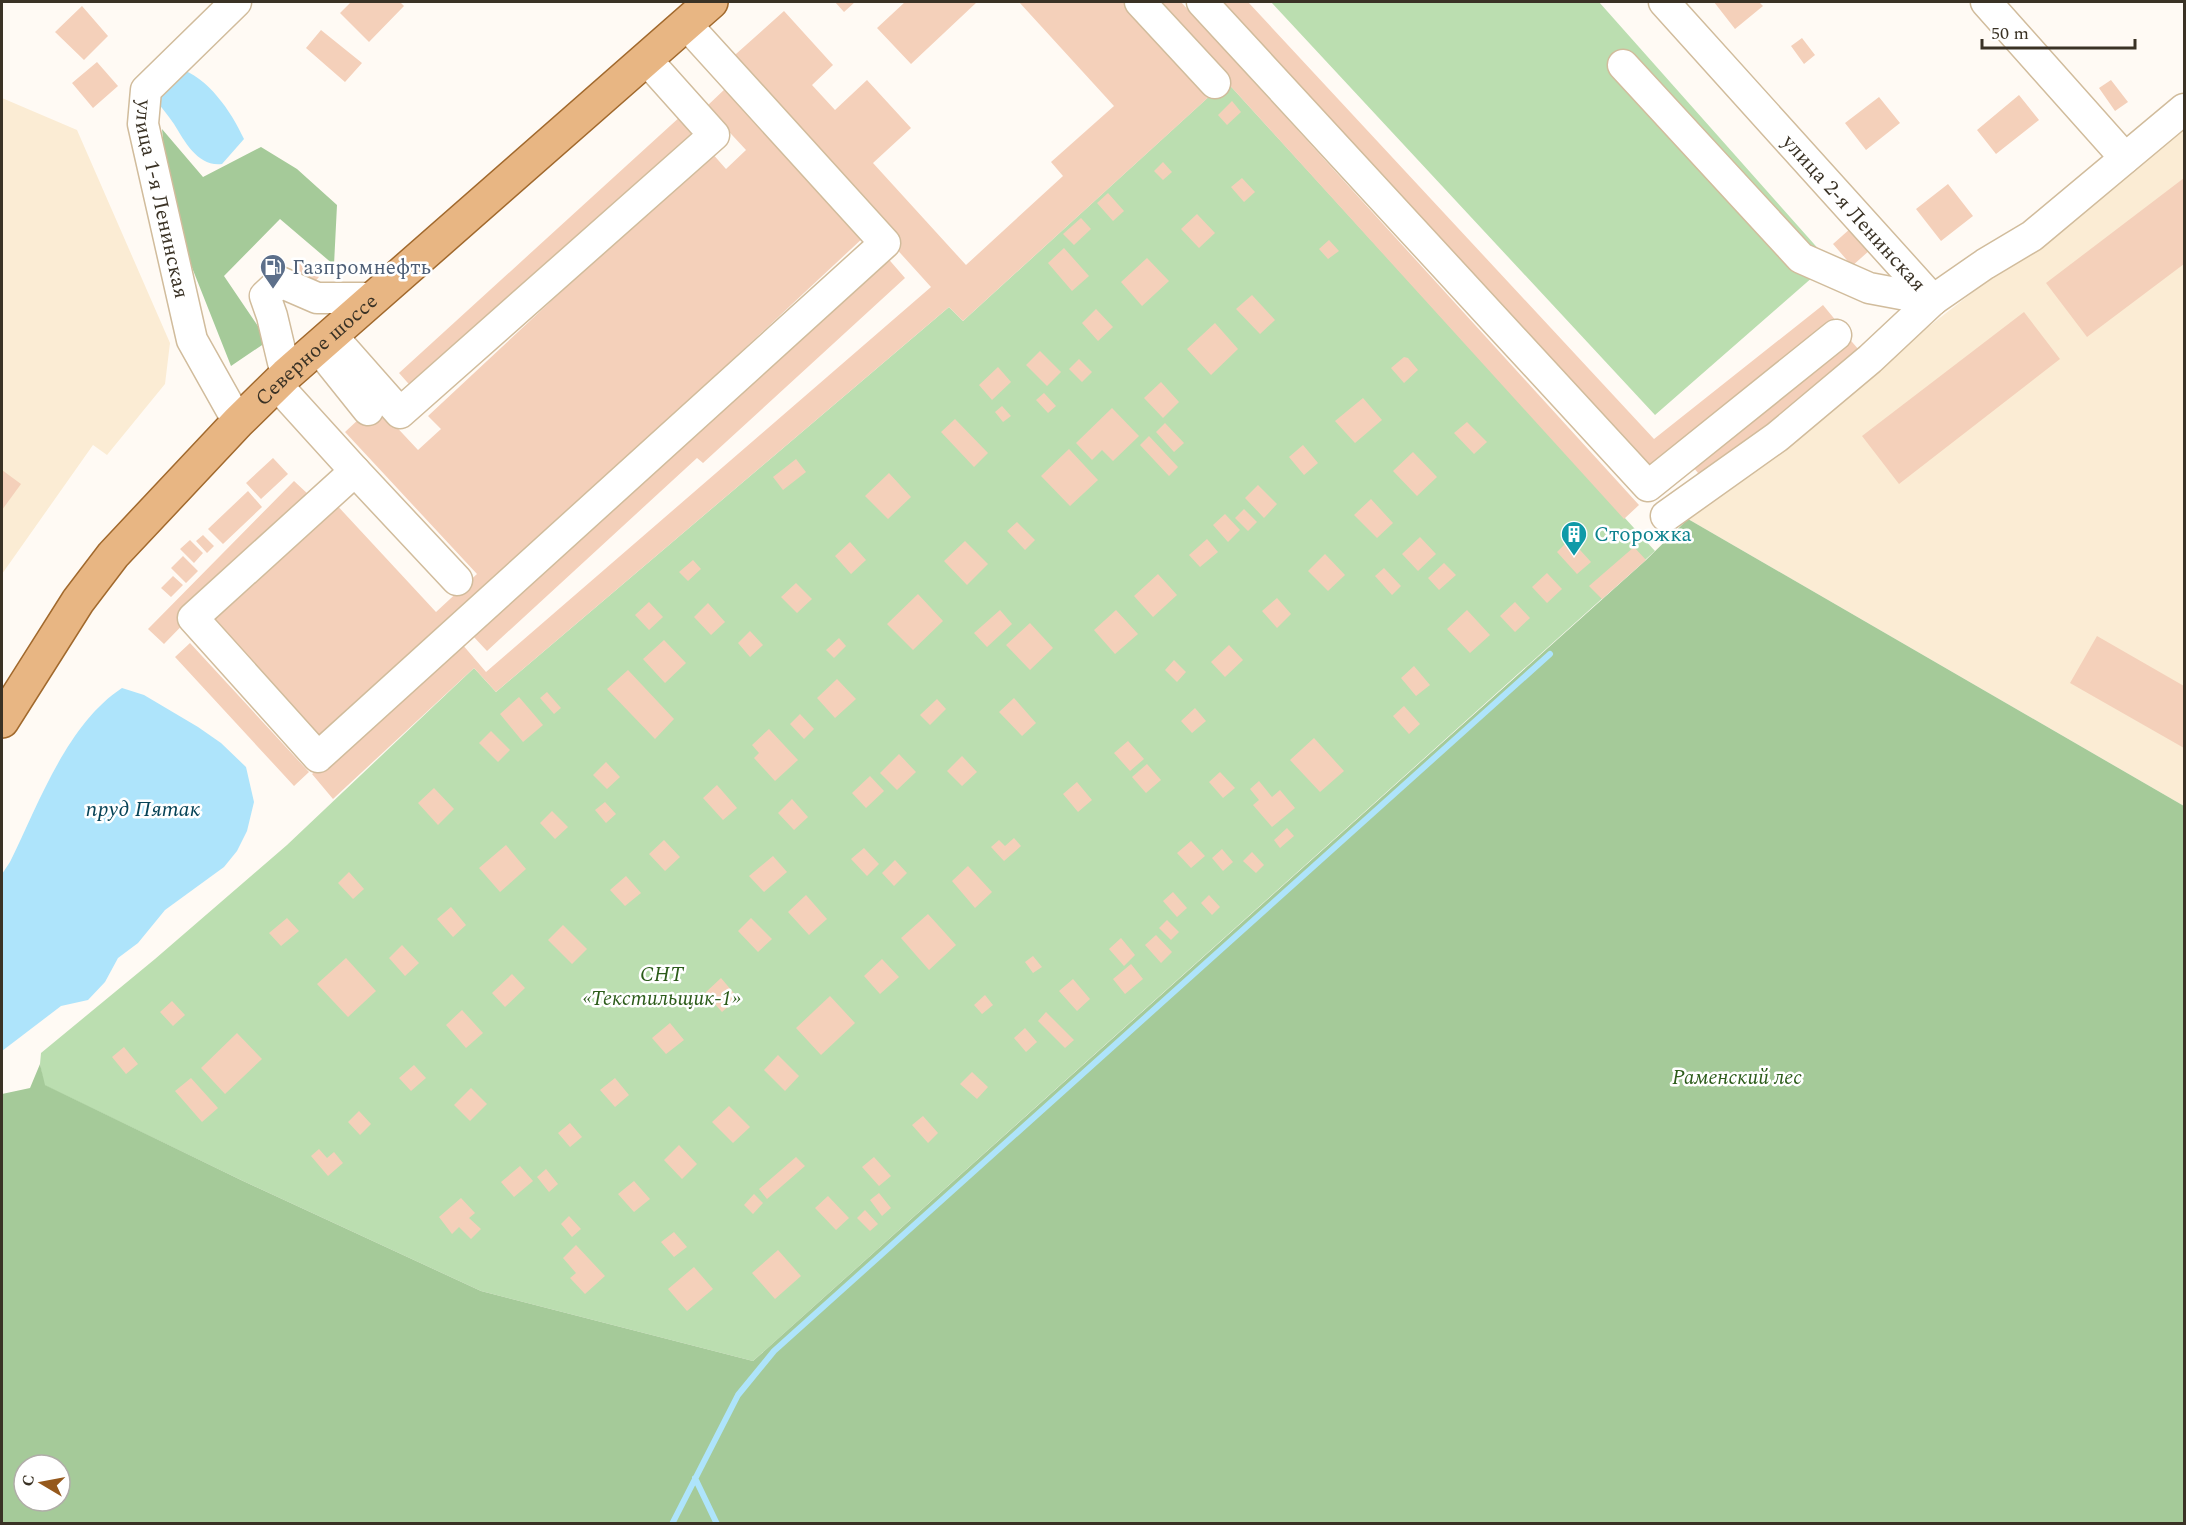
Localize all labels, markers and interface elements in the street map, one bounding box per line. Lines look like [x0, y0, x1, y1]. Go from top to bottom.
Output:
scale bar [1982, 12, 2135, 50]
text: 50 m [1991, 20, 2029, 47]
street label: улица 1-я Ленинская [126, 97, 197, 302]
street label: улица 2-я Ленинская [1773, 127, 1933, 299]
fuel station icon: Газпромнефть [258, 252, 288, 290]
place label: Газпромнефть [292, 252, 431, 284]
street label: Северное шоссе [248, 286, 385, 414]
building icon: Сторожка [1559, 519, 1589, 557]
place label: Сторожка [1594, 519, 1693, 551]
water label: пруд Пятак [86, 793, 201, 826]
park label: СНТ «Текстильщик-1» [583, 959, 741, 1015]
park label: Раменский лес [1672, 1062, 1802, 1094]
north arrow [12, 1453, 72, 1513]
text: С [15, 1473, 41, 1488]

